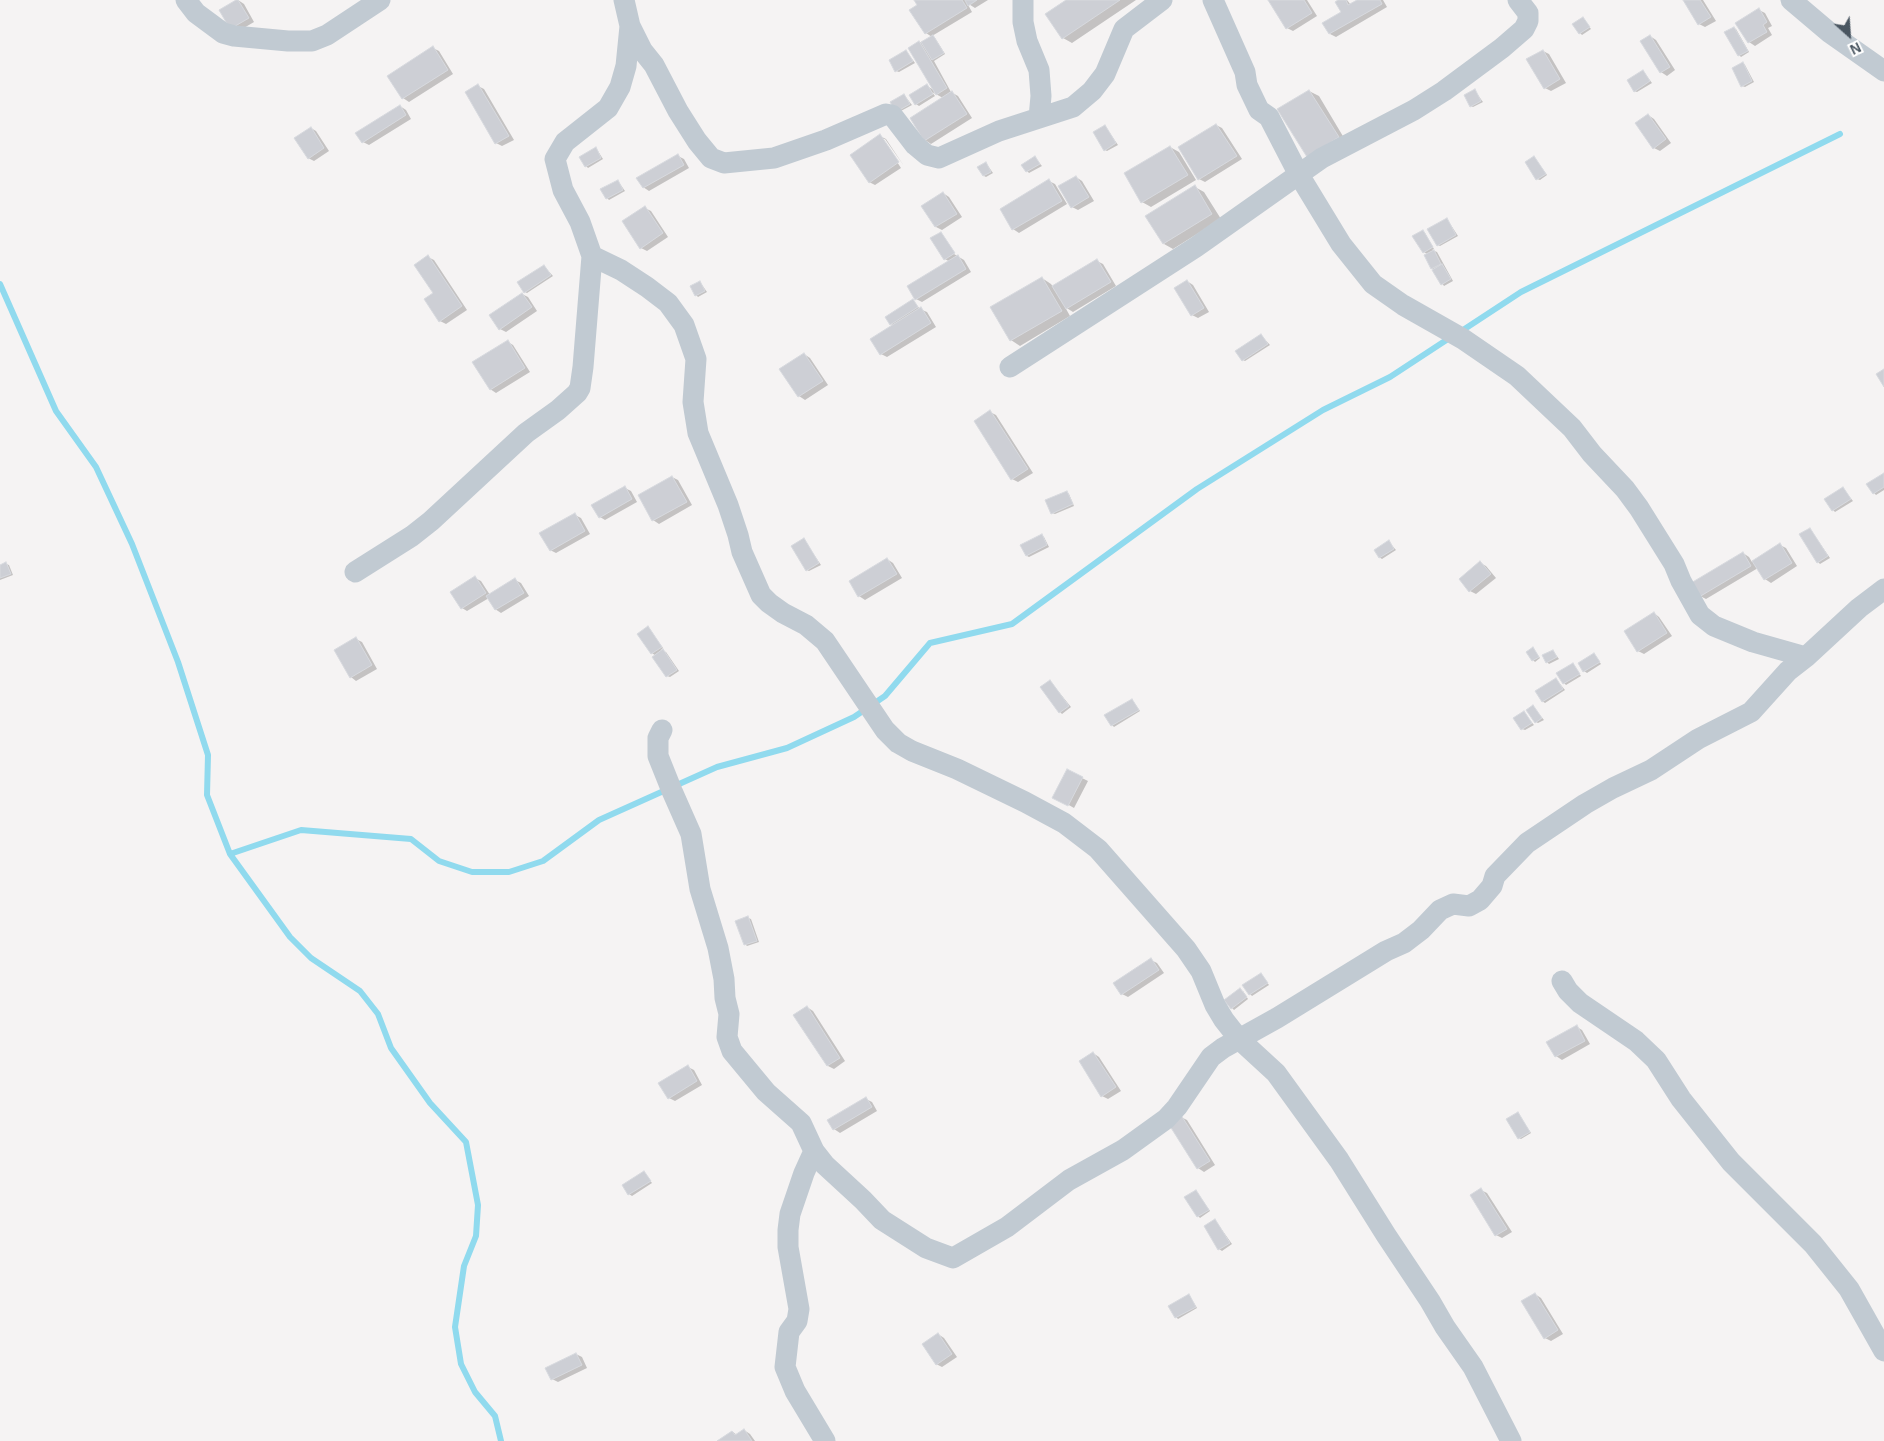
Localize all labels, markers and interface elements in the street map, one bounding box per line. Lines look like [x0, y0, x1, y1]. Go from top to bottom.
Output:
north arrow [1824, 10, 1874, 60]
text: N [1848, 39, 1864, 58]

